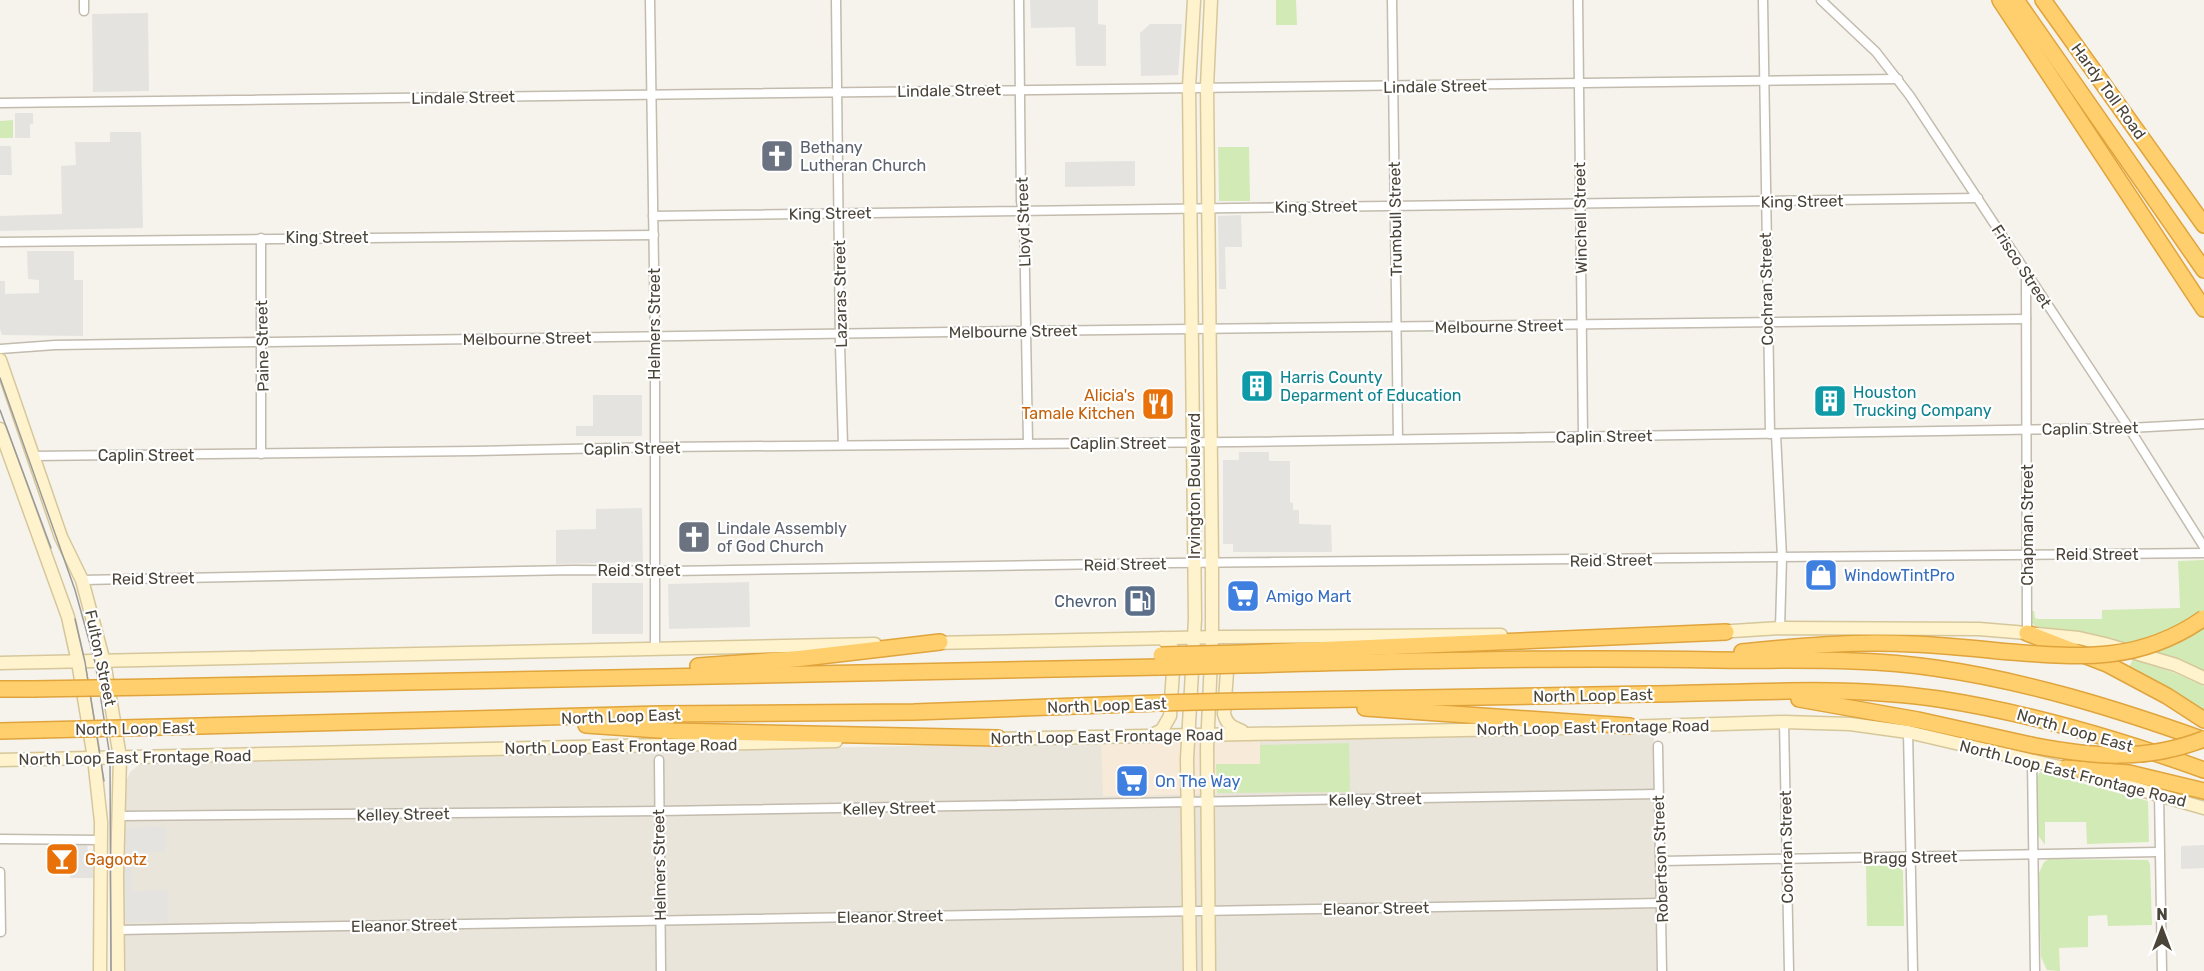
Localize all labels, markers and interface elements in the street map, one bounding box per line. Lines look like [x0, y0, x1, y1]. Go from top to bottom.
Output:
street label: Hardy Toll Road [2067, 40, 2150, 143]
street label: Lindale Street [1383, 76, 1487, 97]
street label: Lindale Street [897, 80, 1001, 101]
street label: Lindale Street [411, 87, 515, 108]
church icon: Bethany Lutheran Church [759, 138, 795, 174]
place label: Bethany Lutheran Church [800, 138, 926, 175]
street label: Trumbull Street [1385, 161, 1406, 277]
street label: Winchell Street [1570, 162, 1591, 274]
street label: Lloyd Street [1012, 177, 1035, 267]
street label: King Street [1760, 191, 1844, 212]
street label: King Street [1274, 196, 1358, 217]
street label: King Street [788, 203, 872, 224]
street label: Frisco Street [1988, 221, 2056, 311]
street label: King Street [286, 228, 368, 247]
street label: Cochran Street [1756, 232, 1777, 346]
street label: Lazaras Street [830, 240, 851, 348]
street label: Helmers Street [645, 268, 664, 380]
street label: Paine Street [252, 300, 273, 392]
street label: Melbourne Street [1434, 316, 1564, 337]
street label: Melbourne Street [948, 321, 1078, 342]
street label: Melbourne Street [462, 328, 592, 349]
building icon: Harris County Deparment of Education [1239, 368, 1275, 404]
place label: Harris County Deparment of Education [1280, 368, 1462, 405]
building icon: Houston Trucking Company [1812, 383, 1848, 419]
place label: Houston Trucking Company [1853, 383, 1992, 420]
place label: Alicia's Tamale Kitchen [1022, 386, 1135, 423]
restaurant icon: Alicia's Tamale Kitchen [1140, 386, 1176, 422]
street label: Irvington Boulevard [1185, 413, 1204, 559]
street label: Caplin Street [2042, 418, 2138, 439]
street label: Caplin Street [1556, 426, 1652, 447]
street label: Caplin Street [1070, 434, 1166, 453]
street label: Caplin Street [584, 438, 680, 459]
street label: Caplin Street [98, 446, 194, 465]
street label: Chapman Street [2018, 464, 2037, 586]
church icon: Lindale Assembly of God Church [676, 519, 712, 555]
place label: Lindale Assembly of God Church [717, 519, 847, 556]
street label: Reid Street [2056, 545, 2138, 564]
street label: Reid Street [1569, 550, 1653, 571]
street label: Reid Street [1083, 554, 1167, 575]
shop icon: WindowTintPro [1803, 557, 1839, 593]
street label: Reid Street [598, 561, 680, 580]
place label: WindowTintPro [1844, 566, 1955, 585]
street label: Reid Street [111, 568, 195, 589]
supermarket icon: Amigo Mart [1225, 578, 1261, 614]
fuel station icon: Chevron [1122, 583, 1158, 619]
place label: Amigo Mart [1266, 587, 1351, 606]
place label: Chevron [1054, 592, 1117, 611]
street label: Fulton Street [81, 608, 120, 708]
street label: North Loop East [1533, 685, 1653, 706]
street label: North Loop East [1047, 694, 1167, 717]
street label: North Loop East [561, 705, 681, 728]
street label: North Loop East [2015, 705, 2135, 756]
street label: North Loop East Frontage Road [1476, 716, 1710, 739]
street label: North Loop East [75, 718, 195, 739]
street label: North Loop East Frontage Road [990, 725, 1224, 748]
street label: North Loop East Frontage Road [504, 735, 738, 758]
street label: North Loop East Frontage Road [1958, 736, 2188, 811]
street label: North Loop East Frontage Road [18, 746, 252, 769]
supermarket icon: On The Way [1114, 763, 1150, 799]
place label: On The Way [1155, 772, 1240, 791]
street label: Kelley Street [1328, 789, 1422, 810]
street label: Cochran Street [1776, 790, 1797, 904]
street label: Robertson Street [1649, 795, 1672, 923]
street label: Kelley Street [842, 798, 936, 819]
street label: Kelley Street [356, 804, 450, 825]
street label: Helmers Street [649, 809, 670, 921]
bar icon: Gagootz [44, 841, 80, 877]
street label: Bragg Street [1862, 847, 1958, 868]
place label: Gagootz [85, 850, 147, 869]
street label: Eleanor Street [1323, 898, 1429, 919]
north arrow [2132, 899, 2192, 959]
text: N [2156, 905, 2168, 924]
street label: Eleanor Street [837, 906, 943, 927]
street label: Eleanor Street [351, 915, 457, 936]

